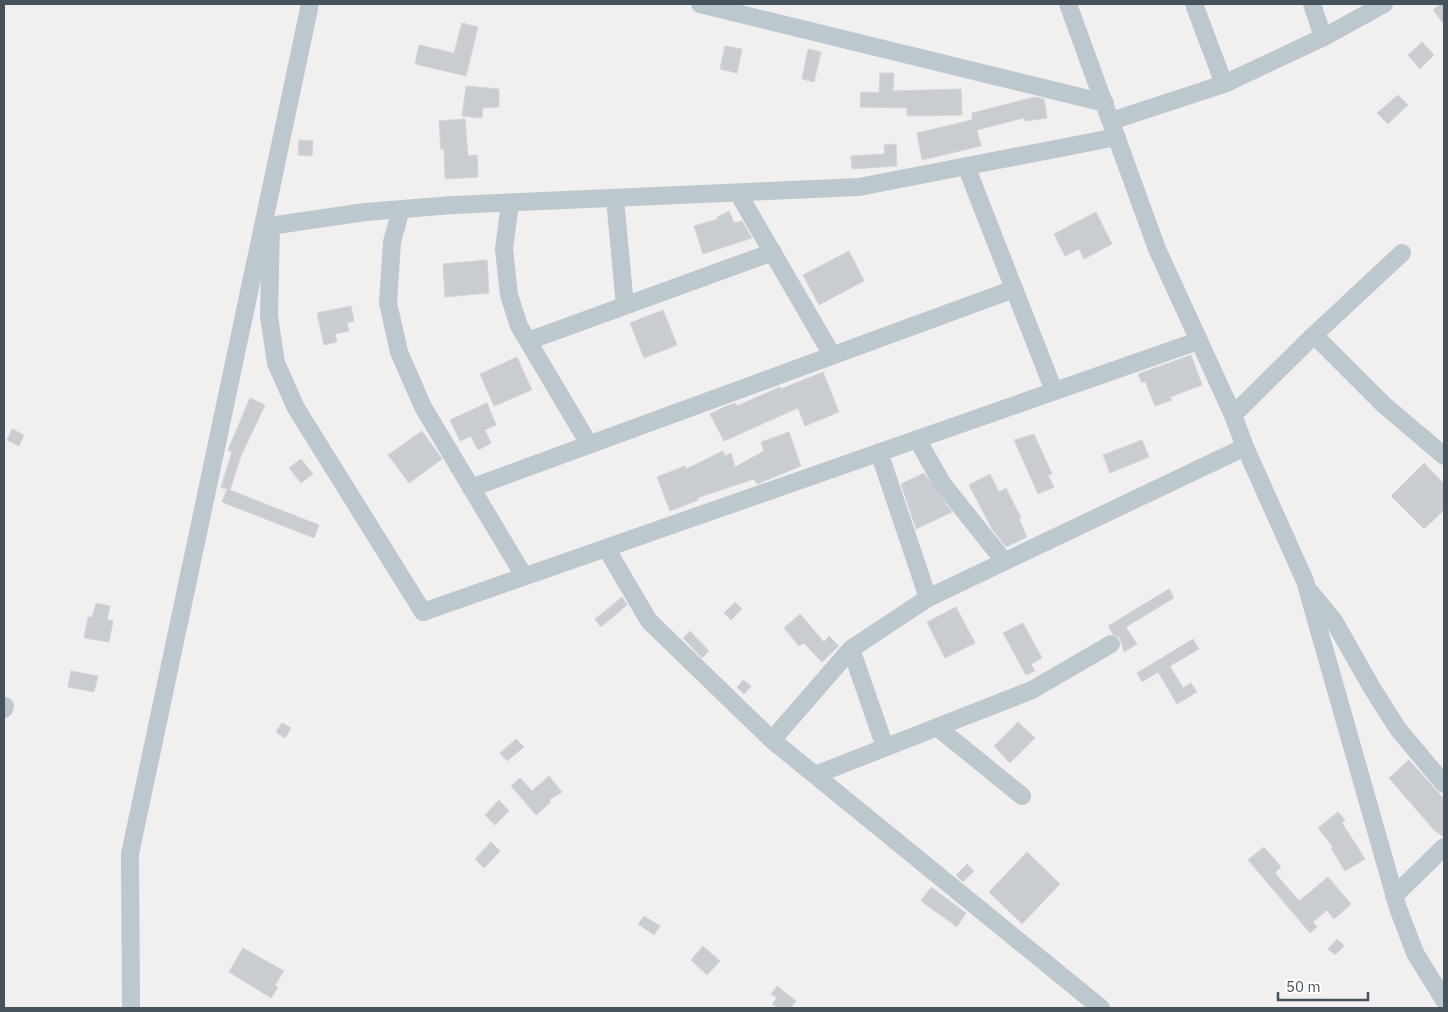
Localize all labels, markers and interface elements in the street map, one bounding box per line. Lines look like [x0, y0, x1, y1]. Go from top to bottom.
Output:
scale bar [1278, 970, 1368, 1002]
text: 50 m [1286, 977, 1321, 996]

